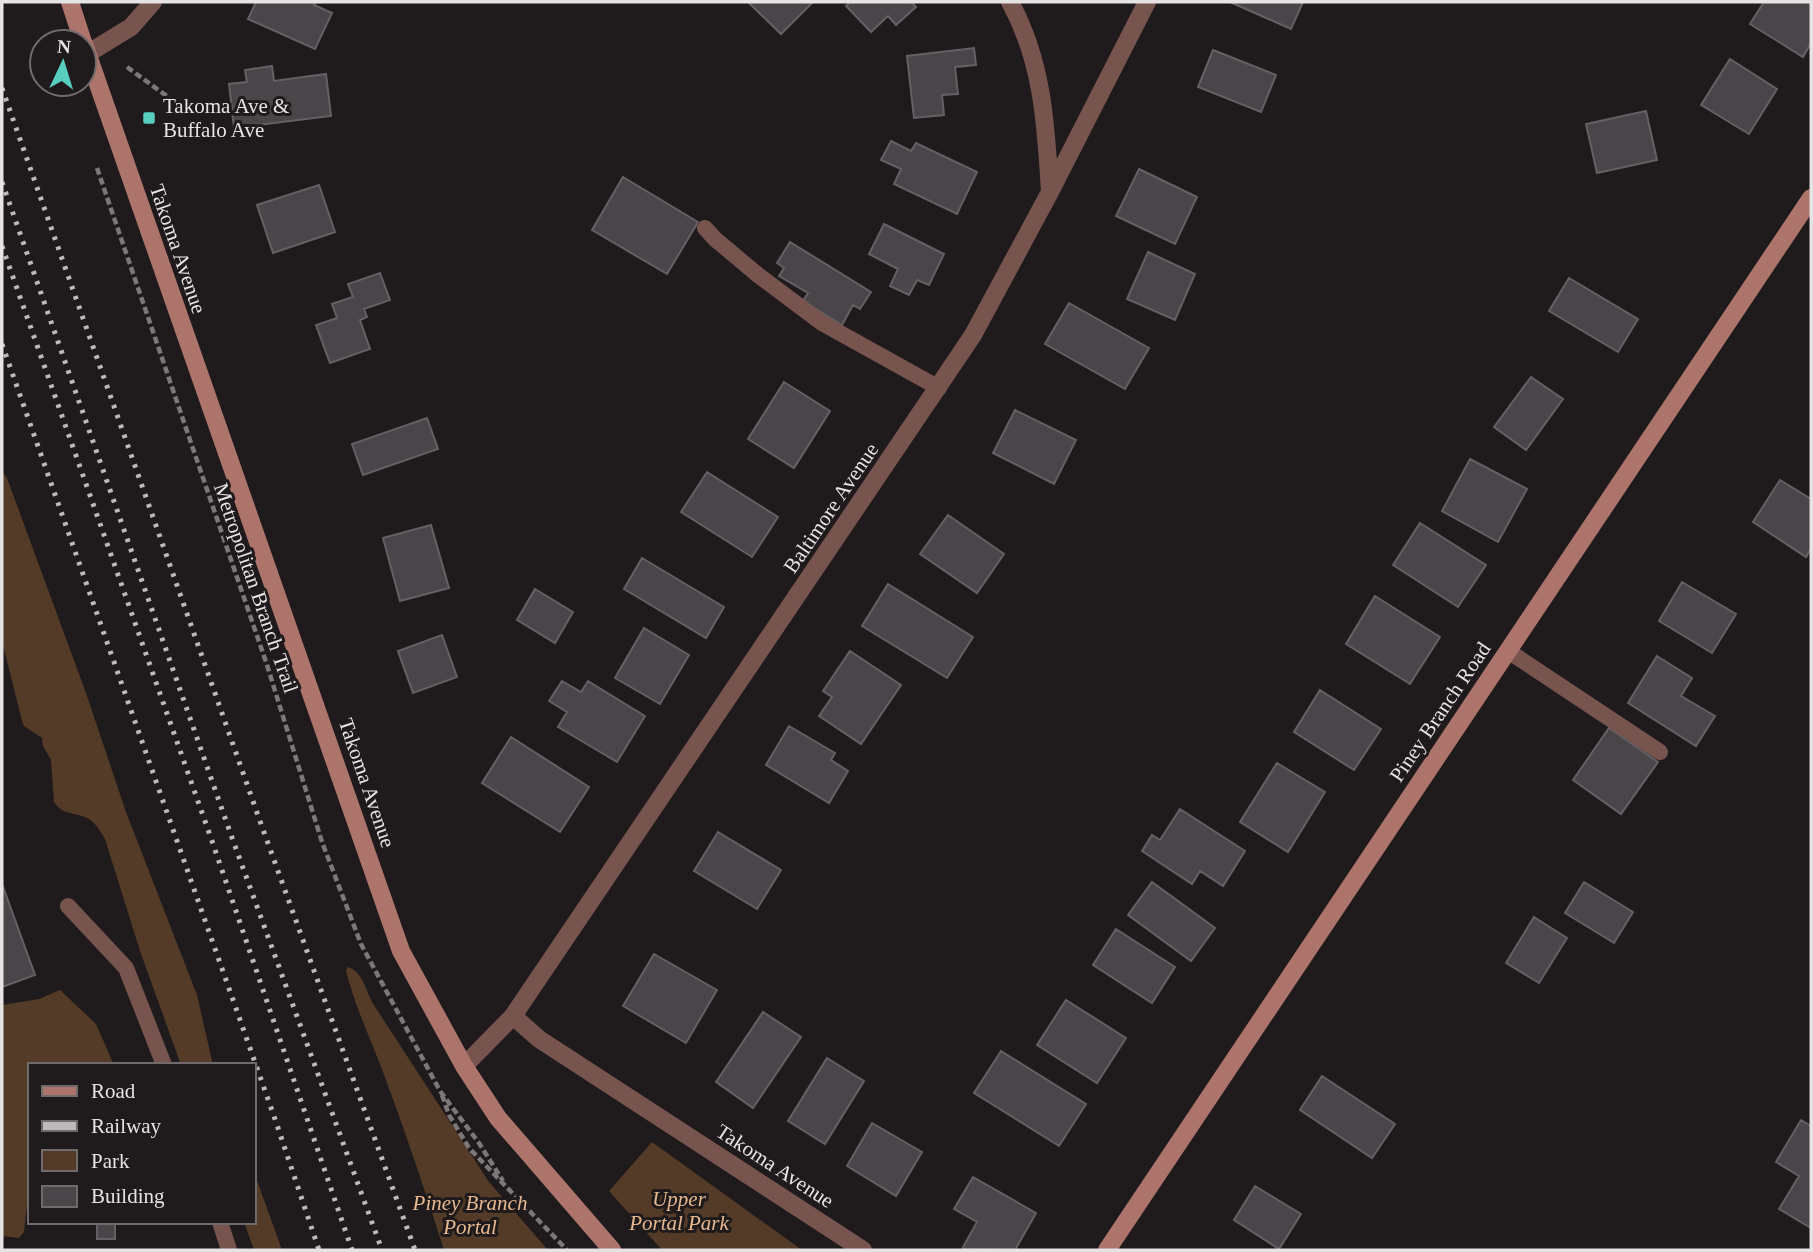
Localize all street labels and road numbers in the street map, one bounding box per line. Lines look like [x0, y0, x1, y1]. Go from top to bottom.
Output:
street label: Takoma Avenue [145, 181, 211, 317]
street label: Baltimore Avenue [779, 438, 883, 578]
street label: Metropolitan Branch Trail [209, 480, 303, 696]
street label: Piney Branch Road [1384, 637, 1496, 786]
street label: Takoma Avenue [334, 715, 400, 851]
street label: Takoma Avenue [712, 1119, 838, 1213]

